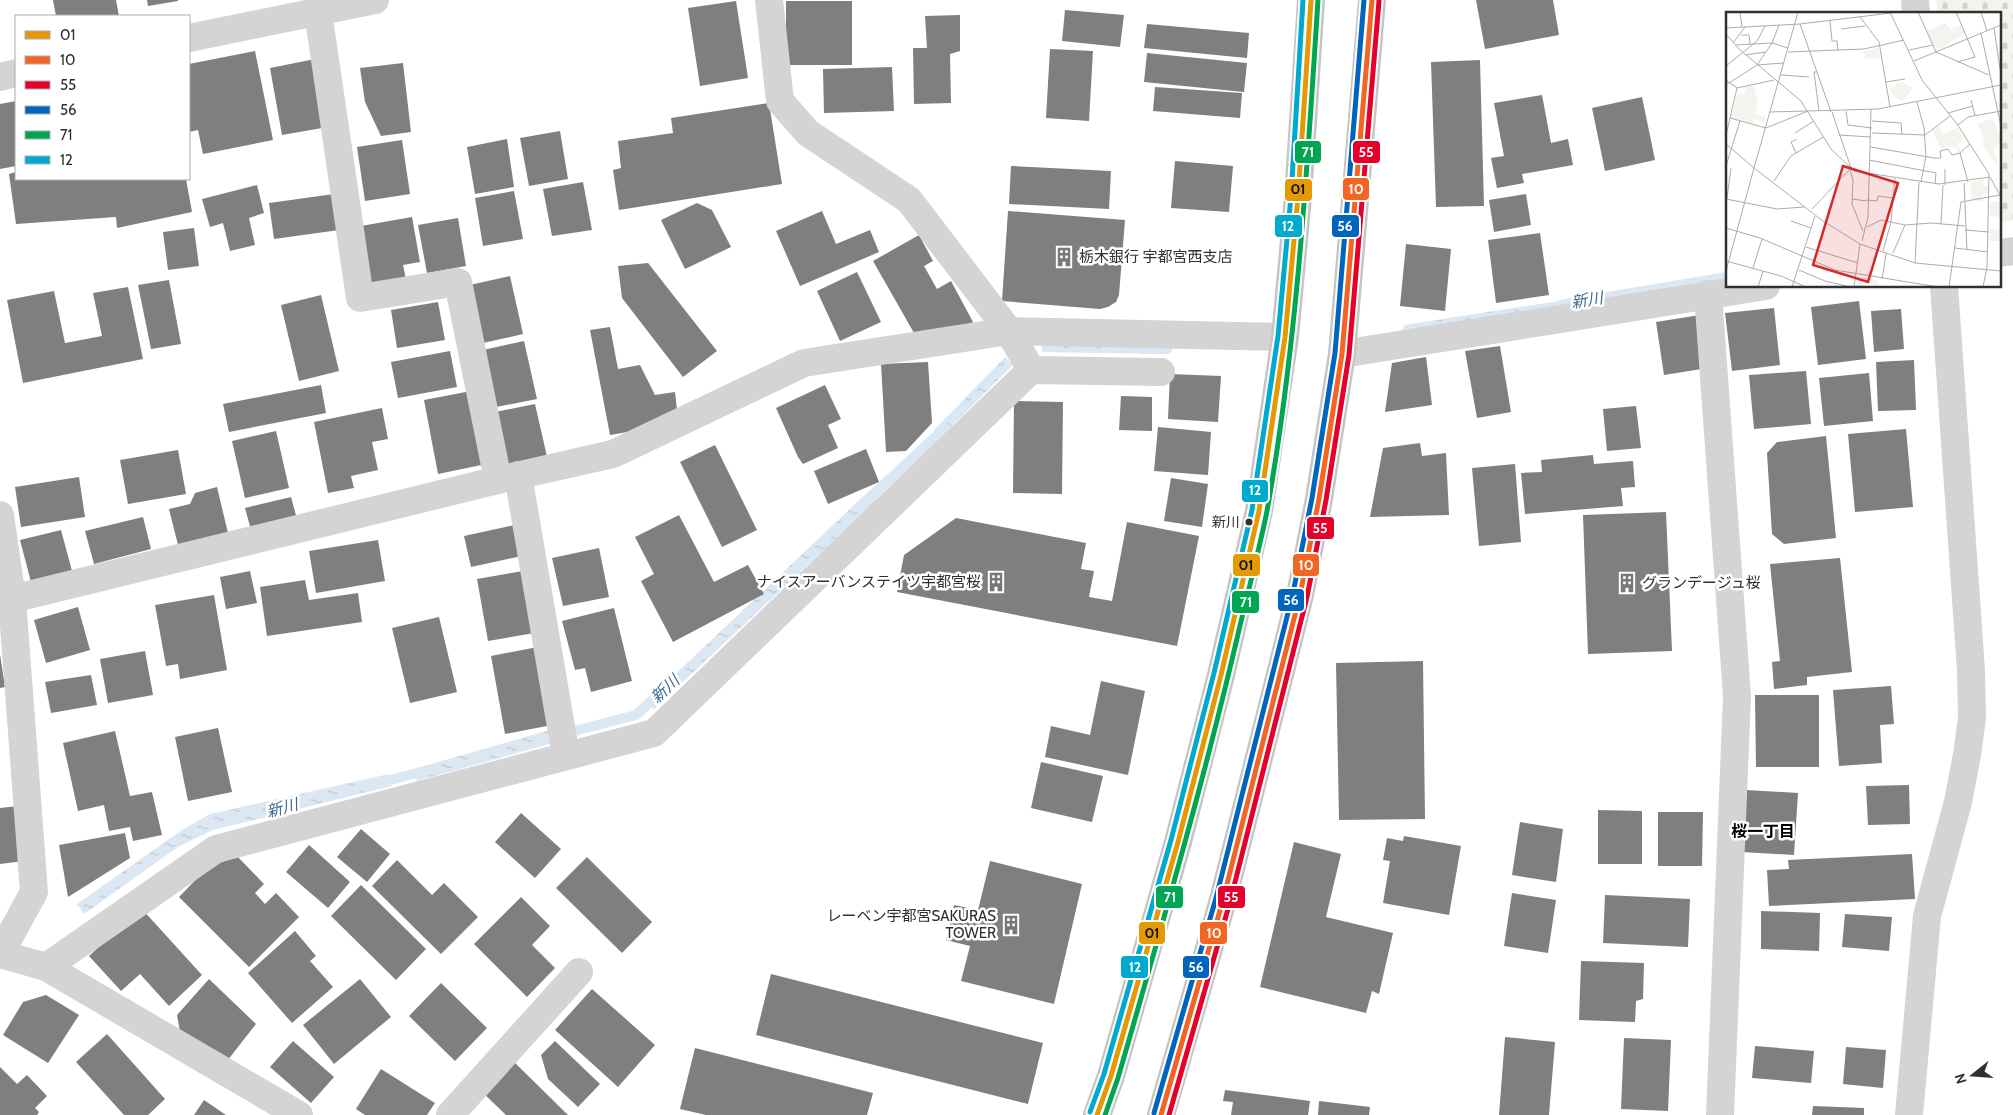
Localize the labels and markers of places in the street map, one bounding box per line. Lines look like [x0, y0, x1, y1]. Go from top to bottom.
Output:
building icon: 栃木銀行 宇都宮西支店 [1053, 246, 1075, 268]
place label: 栃木銀行 宇都宮西支店 [1079, 248, 1232, 266]
place label: 新川 [1212, 513, 1240, 531]
marker: 新川 [1244, 517, 1254, 527]
building icon: ナイスアーバンステイツ宇都宮桜 [985, 571, 1007, 593]
building icon: グランデージュ桜 [1616, 572, 1638, 594]
place label: ナイスアーバンステイツ宇都宮桜 [757, 573, 981, 591]
place label: グランデージュ桜 [1642, 574, 1761, 592]
place label: レーベン宇都宮SAKURAS TOWER [827, 907, 996, 942]
building icon: レーベン宇都宮SAKURAS TOWER [1000, 914, 1022, 936]

